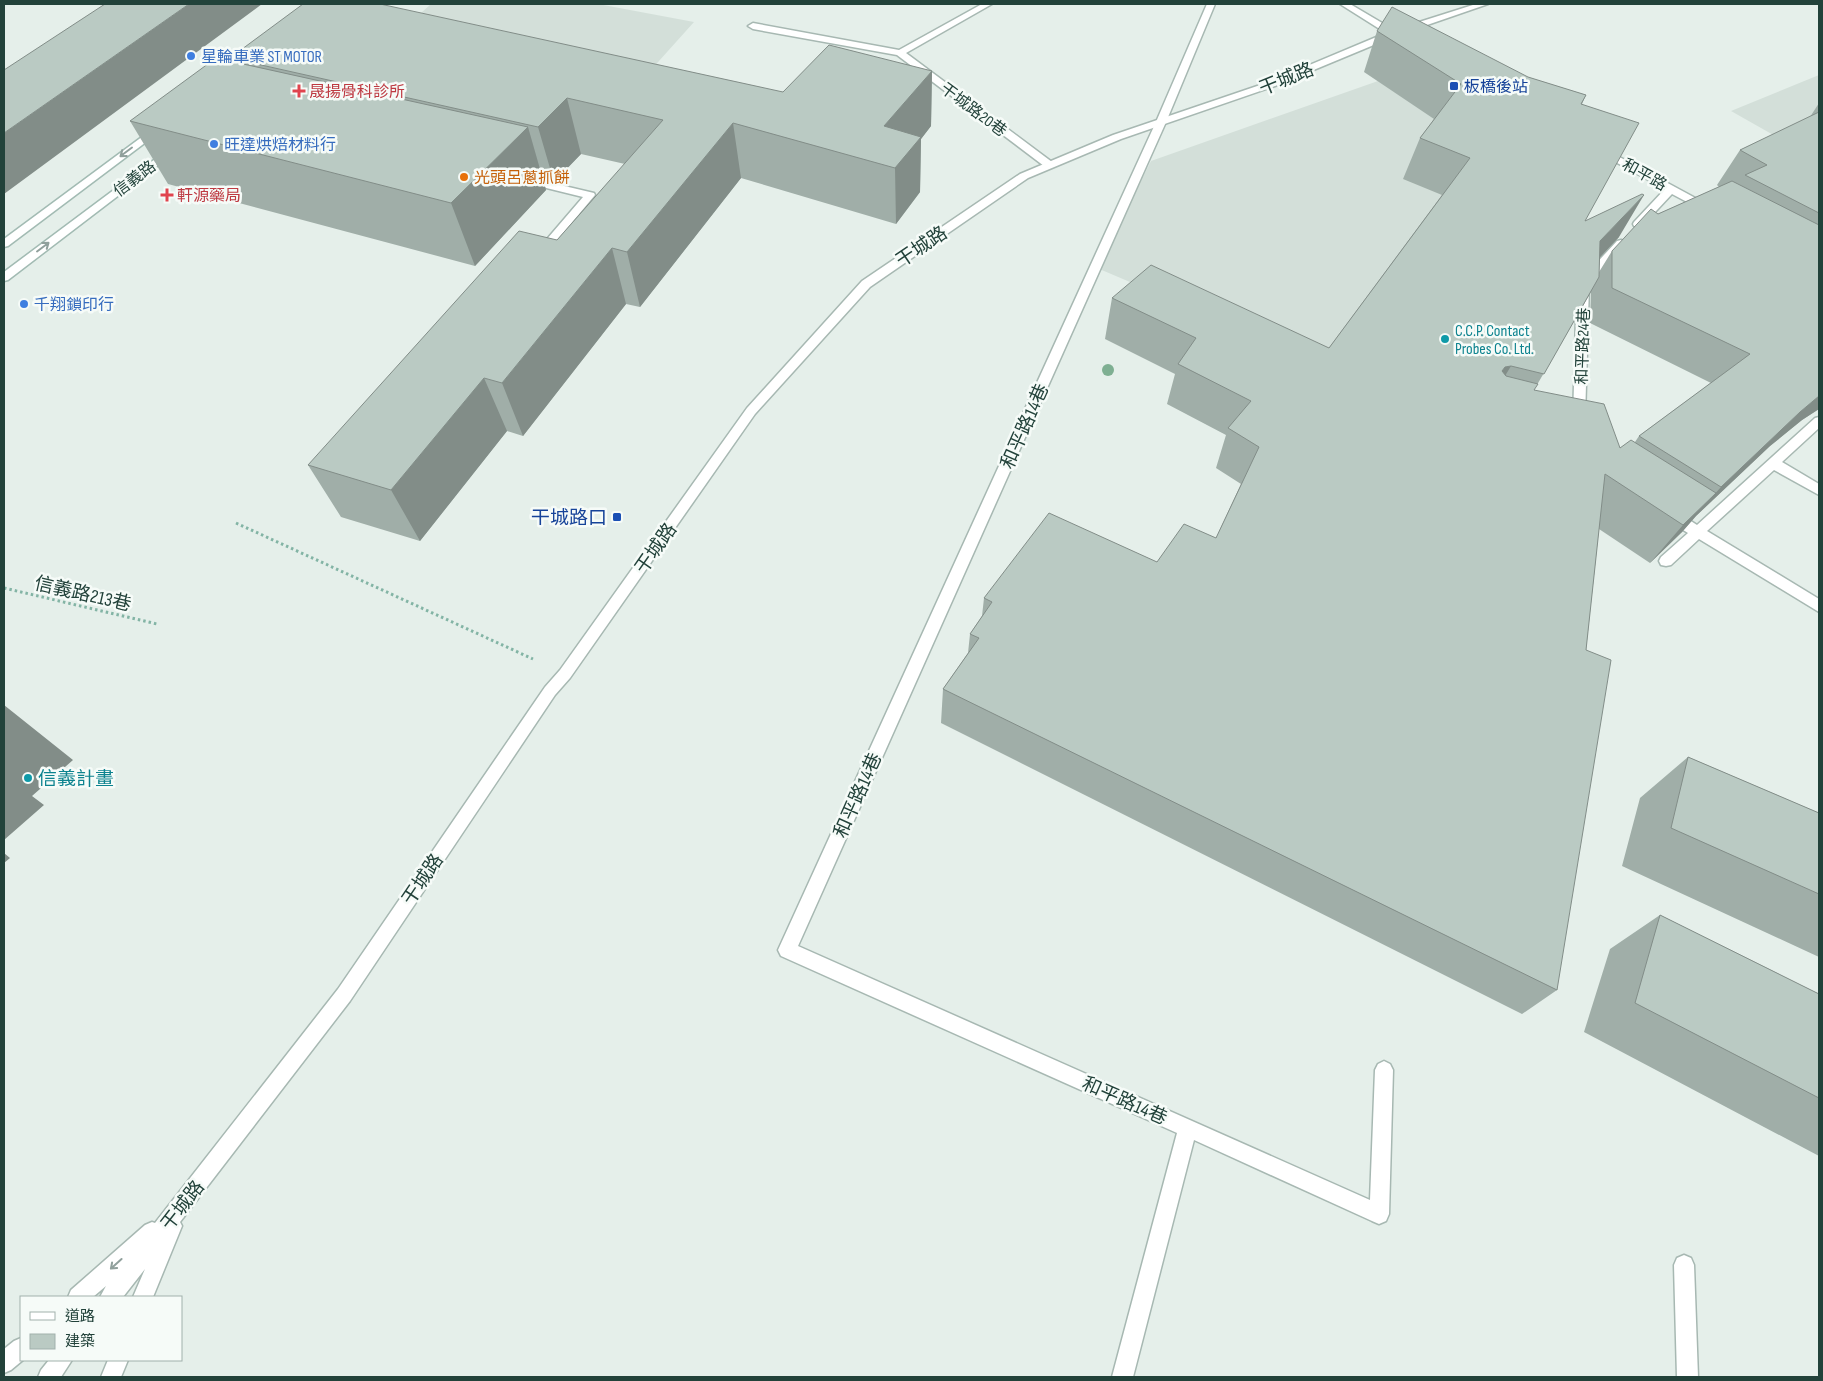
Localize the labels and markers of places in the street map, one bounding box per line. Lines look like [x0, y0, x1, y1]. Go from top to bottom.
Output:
place label: 星輪車業 ST MOTOR [201, 48, 322, 67]
marker: 星輪車業 ST MOTOR [185, 50, 197, 62]
place label: 板橋後站 [1464, 78, 1528, 97]
marker: 板橋後站 [1448, 80, 1460, 92]
place label: 晟揚骨科診所 [309, 83, 405, 102]
marker: 晟揚骨科診所 [293, 85, 305, 97]
place label: 旺達烘焙材料行 [224, 136, 336, 155]
marker: 旺達烘焙材料行 [208, 138, 220, 150]
place label: 光頭呂蔥抓餅 [474, 169, 570, 188]
marker: 光頭呂蔥抓餅 [458, 171, 470, 183]
place label: 軒源藥局 [177, 187, 241, 206]
marker: 軒源藥局 [161, 189, 173, 201]
place label: 千翔鎖印行 [34, 296, 114, 315]
marker: 千翔鎖印行 [18, 298, 30, 310]
place label: C.C.P. Contact Probes Co. Ltd. [1455, 322, 1534, 359]
marker: C.C.P. Contact Probes Co. Ltd. [1439, 333, 1451, 345]
place label: 干城路口 [531, 507, 607, 530]
marker: 干城路口 [611, 511, 623, 523]
place label: 信義計畫 [38, 768, 114, 791]
marker: 信義計畫 [22, 772, 34, 784]

